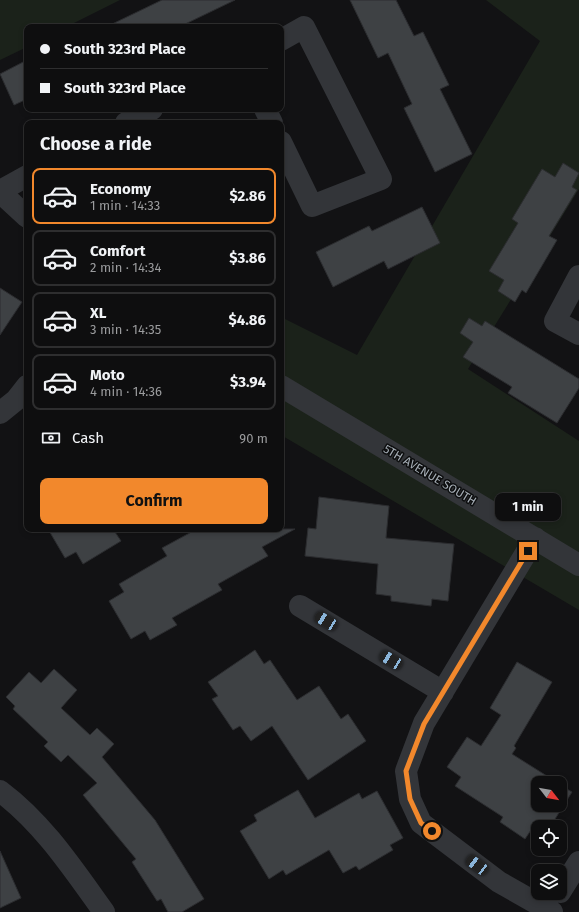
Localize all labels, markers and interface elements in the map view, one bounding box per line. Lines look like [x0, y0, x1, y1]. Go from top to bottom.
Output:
text: South 323rd Place [64, 40, 186, 58]
text: South 323rd Place [64, 79, 186, 97]
text: Choose a ride [40, 133, 152, 155]
icon: car [42, 178, 78, 214]
text: Economy [90, 180, 151, 198]
text: $2.86 [229, 187, 266, 205]
text: 1 min · 14:33 [90, 198, 160, 213]
icon: car [42, 240, 78, 276]
text: Comfort [90, 242, 146, 260]
text: $3.86 [229, 249, 266, 267]
text: 2 min · 14:34 [90, 260, 161, 275]
icon: car [42, 302, 78, 338]
text: XL [90, 304, 106, 322]
text: $4.86 [229, 311, 266, 329]
text: 3 min · 14:35 [90, 322, 161, 337]
icon: car [42, 364, 78, 400]
text: Moto [90, 366, 125, 384]
text: $3.94 [230, 373, 266, 391]
text: 4 min · 14:36 [90, 384, 162, 399]
icon: cash [40, 427, 62, 449]
text: Cash [72, 429, 104, 447]
text: 90 m [239, 431, 268, 446]
street label: 5TH AVENUE SOUTH [381, 442, 479, 508]
button: Confirm [40, 478, 268, 524]
callout: 1 min [495, 493, 561, 521]
text: 1 min [512, 499, 544, 514]
route end [519, 542, 537, 560]
car [313, 610, 339, 632]
car [378, 649, 404, 671]
north arrow [531, 776, 567, 812]
map controls [531, 776, 567, 900]
button: locate [531, 820, 567, 856]
route start [423, 822, 441, 840]
car [464, 853, 490, 877]
button: layers [531, 864, 567, 900]

